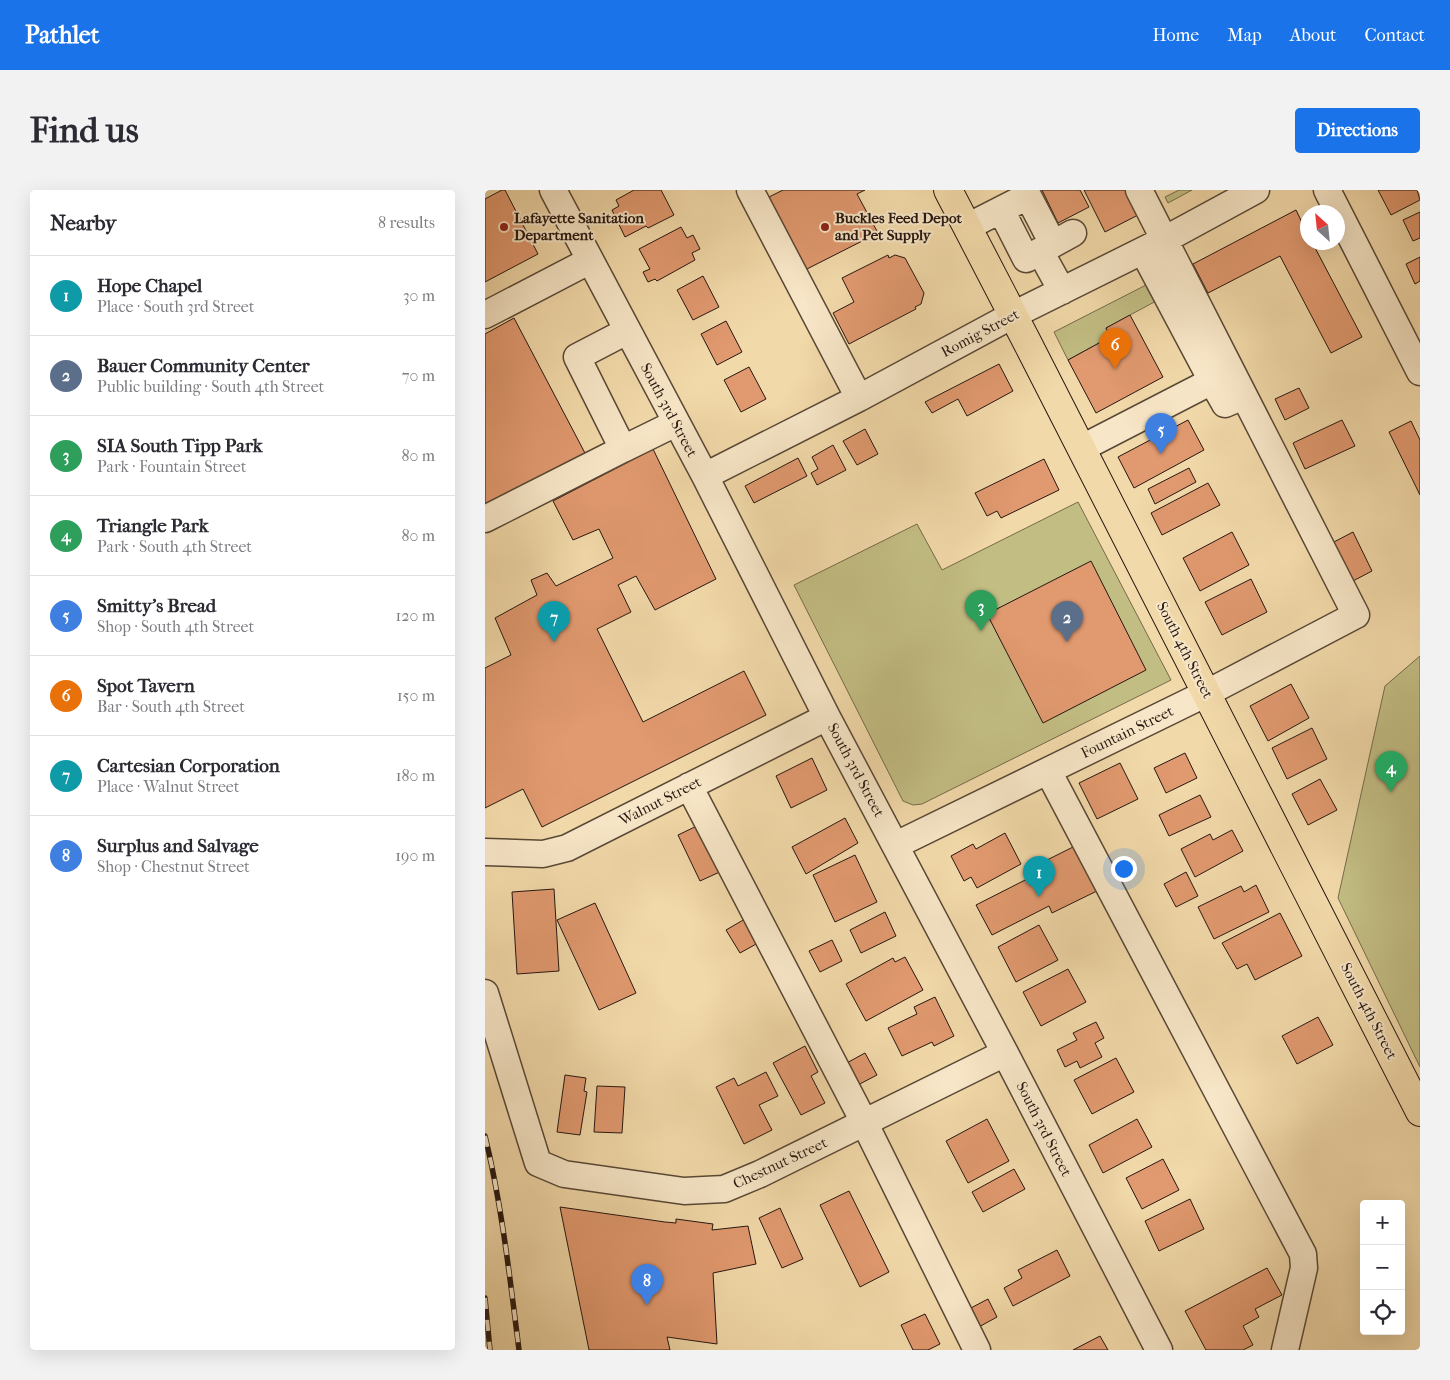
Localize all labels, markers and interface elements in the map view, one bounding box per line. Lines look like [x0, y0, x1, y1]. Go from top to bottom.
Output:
text: Pathlet [25, 21, 99, 49]
text: Home [1152, 25, 1199, 46]
text: Map [1227, 25, 1262, 46]
text: About [1290, 25, 1336, 46]
text: Contact [1364, 25, 1425, 46]
button: Directions [1295, 108, 1420, 153]
text: Find us [30, 110, 139, 151]
north arrow [1300, 205, 1345, 250]
place label: Lafayette Sanitation Department [514, 209, 644, 244]
place label: Buckles Feed Depot and Pet Supply [835, 209, 962, 244]
text: Nearby [50, 211, 116, 235]
text: 8 results [378, 213, 435, 232]
marker: Lafayette Sanitation Department [498, 221, 510, 233]
marker: Buckles Feed Depot and Pet Supply [819, 221, 831, 233]
text: Hope Chapel [97, 275, 202, 297]
text: 1 [63, 286, 69, 305]
text: 30 m [403, 286, 435, 305]
text: Place · South 3rd Street [97, 297, 254, 316]
street label: Romig Street [938, 305, 1023, 361]
pin: 6 [1099, 328, 1131, 369]
text: Bauer Community Center [97, 355, 310, 377]
street label: South 3rd Street [637, 360, 702, 461]
text: 2 [62, 366, 70, 385]
text: 70 m [402, 366, 435, 385]
text: Public building · South 4th Street [97, 377, 324, 396]
pin: 5 [1145, 413, 1177, 454]
text: SIA South Tipp Park [97, 435, 263, 457]
text: 3 [63, 446, 69, 465]
text: 80 m [401, 446, 435, 465]
text: Park · Fountain Street [97, 457, 246, 476]
text: Triangle Park [97, 515, 209, 537]
text: 4 [61, 526, 71, 545]
text: 80 m [401, 526, 435, 545]
text: Park · South 4th Street [97, 537, 252, 556]
pin: 3 [965, 590, 997, 631]
text: Smitty's Bread [97, 595, 216, 617]
street label: South 4th Street [1153, 599, 1217, 702]
pin: 7 [538, 601, 570, 642]
pin: 2 [1051, 601, 1083, 642]
text: 5 [63, 606, 69, 625]
text: 120 m [396, 606, 435, 625]
text: Shop · South 4th Street [97, 617, 254, 636]
text: Spot Tavern [97, 675, 195, 697]
text: 6 [62, 686, 70, 705]
text: 150 m [397, 686, 435, 705]
text: Bar · South 4th Street [97, 697, 245, 716]
street label: Fountain Street [1078, 702, 1177, 762]
street label: South 3rd Street [824, 720, 889, 821]
pin: 4 [1375, 751, 1407, 792]
text: Cartesian Corporation [97, 755, 280, 777]
text: 7 [62, 766, 70, 785]
text: 180 m [396, 766, 435, 785]
street label: Walnut Street [615, 772, 705, 830]
text: Place · Walnut Street [97, 777, 239, 796]
text: Surplus and Salvage [97, 835, 259, 857]
text: 8 [62, 846, 70, 865]
text: 190 m [395, 846, 435, 865]
pin: 1 [1023, 856, 1055, 897]
your location [1111, 856, 1137, 882]
text: Shop · Chestnut Street [97, 857, 250, 876]
street label: South 4th Street [1337, 960, 1401, 1063]
street label: South 3rd Street [1012, 1079, 1076, 1180]
street label: Chestnut Street [730, 1133, 831, 1193]
map controls [1360, 1200, 1405, 1335]
button: + [1360, 1200, 1405, 1245]
button: − [1360, 1245, 1405, 1290]
pin: 8 [631, 1264, 663, 1305]
button: locate [1360, 1290, 1405, 1335]

